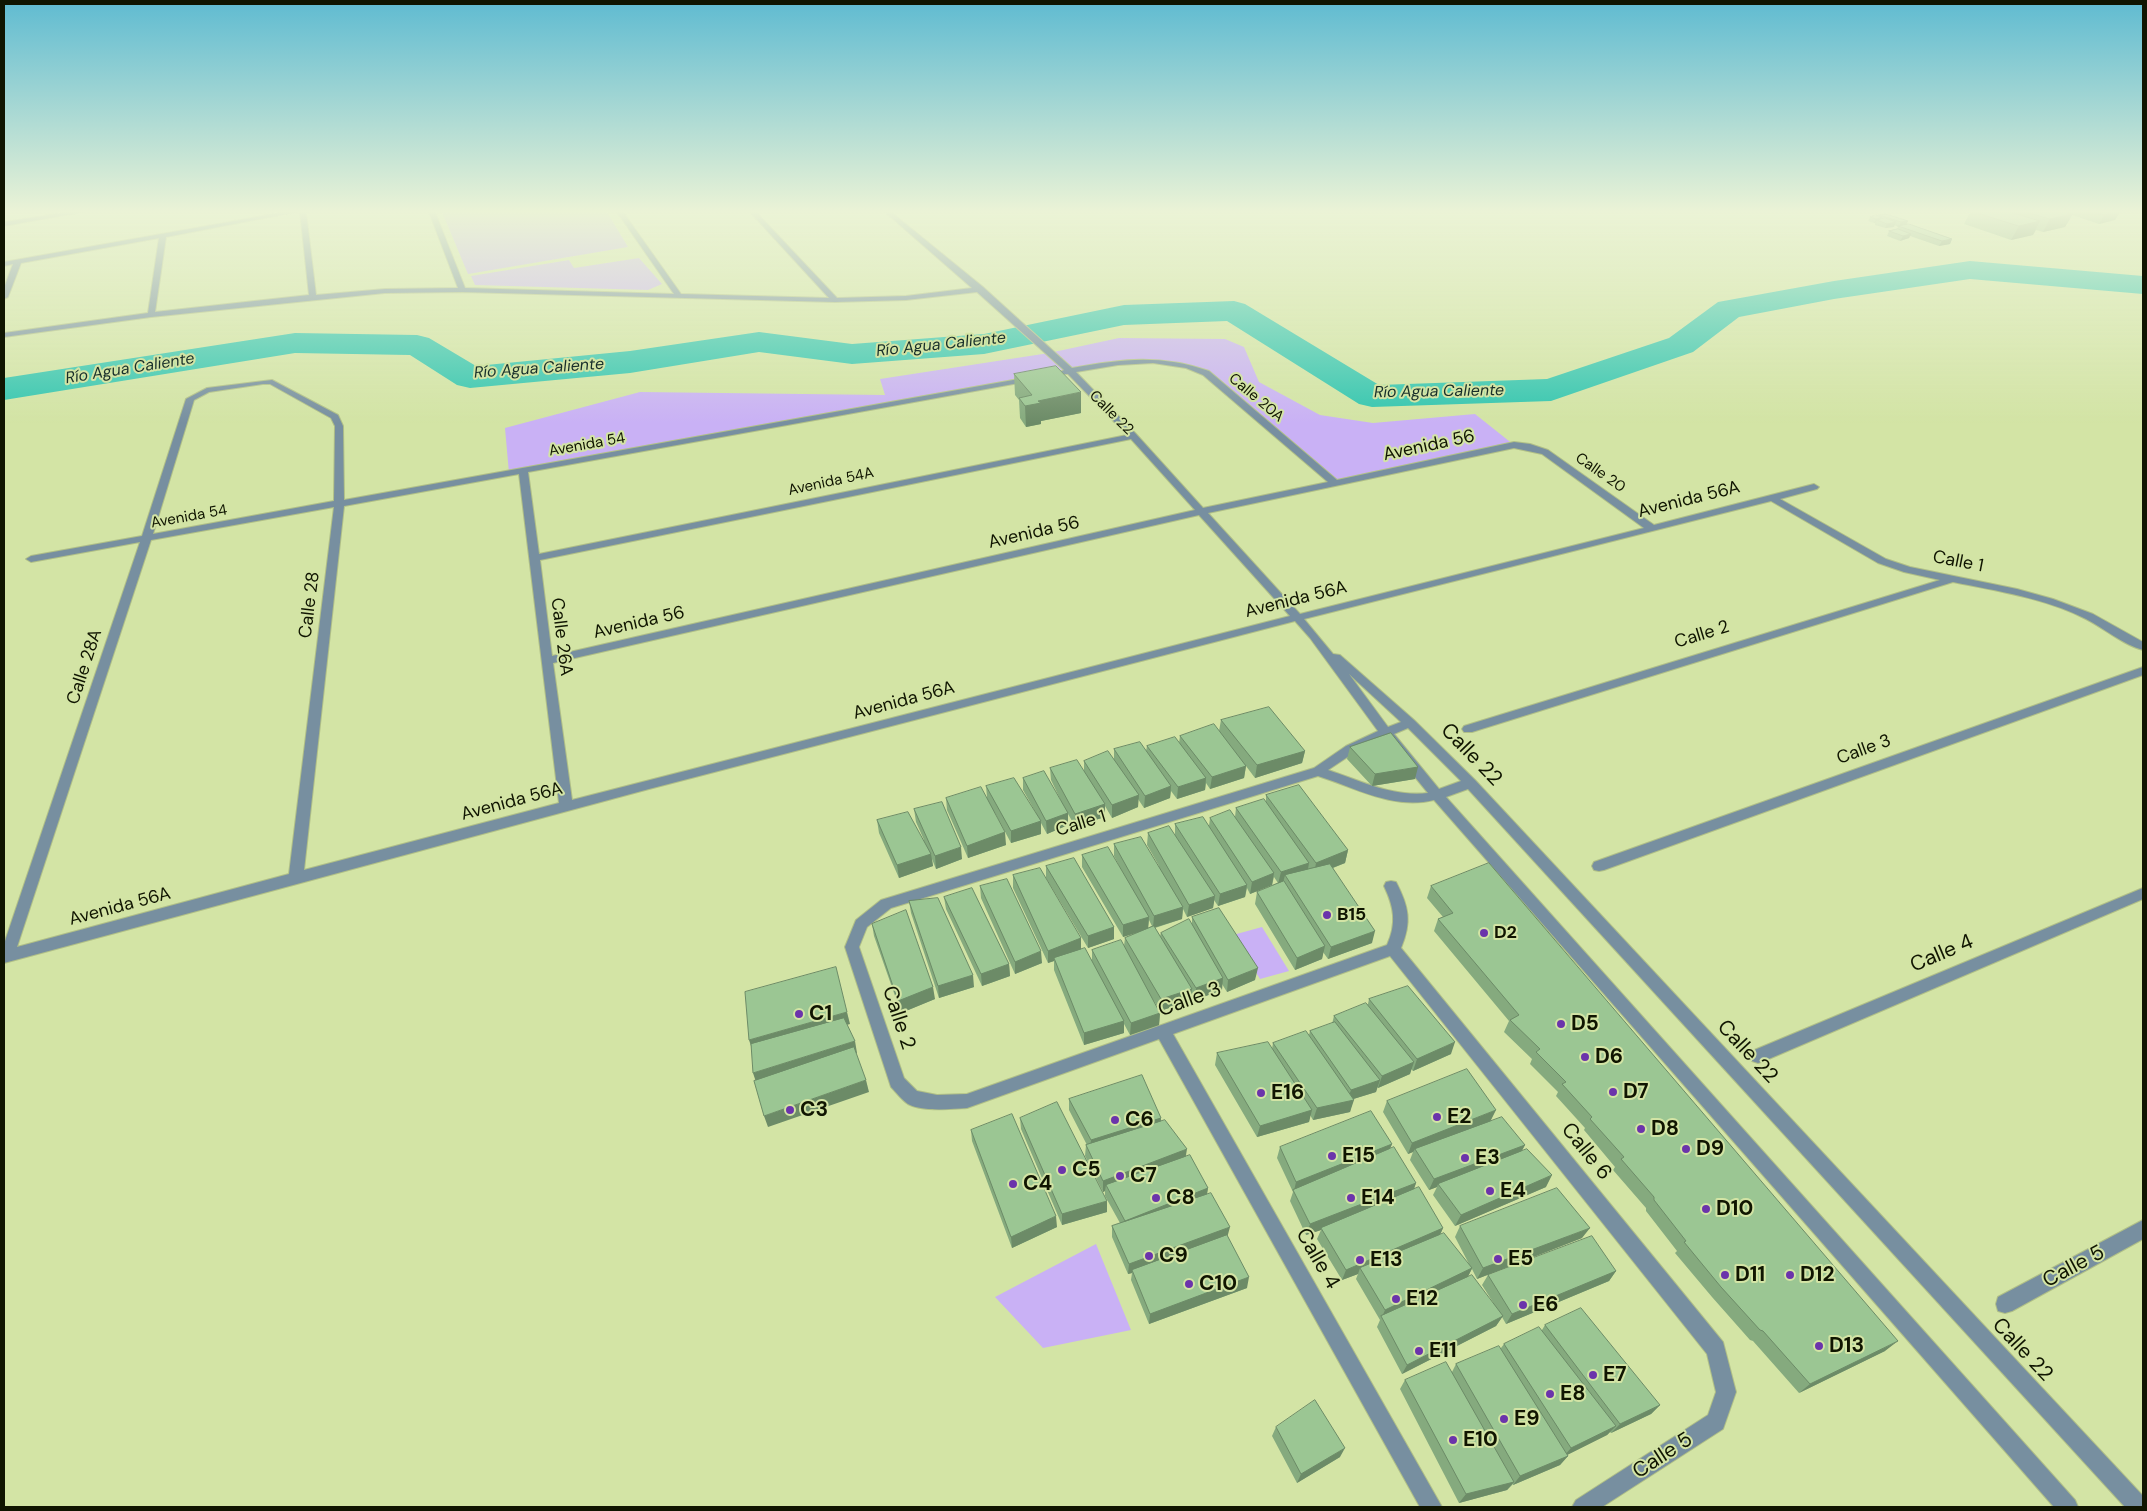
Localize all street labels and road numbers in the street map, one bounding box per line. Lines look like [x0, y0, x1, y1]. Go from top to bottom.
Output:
street label: Calle 20A [1225, 370, 1287, 426]
street label: Calle 22 [1085, 387, 1137, 439]
street label: Avenida 56 [1381, 426, 1477, 466]
street label: Avenida 54 [547, 429, 627, 461]
street label: Calle 20 [1572, 449, 1628, 497]
street label: Avenida 54A [786, 464, 876, 500]
street label: Avenida 56A [1636, 477, 1742, 523]
street label: Avenida 54 [149, 501, 229, 533]
street label: Avenida 56 [986, 512, 1082, 554]
street label: Calle 1 [1931, 546, 1985, 578]
street label: Calle 28 [295, 571, 325, 639]
street label: Avenida 56A [1243, 577, 1349, 623]
street label: Calle 26A [545, 597, 577, 677]
street label: Avenida 56 [591, 602, 687, 644]
street label: Calle 2 [1672, 616, 1732, 654]
street label: Calle 28A [63, 626, 107, 708]
street label: Avenida 56A [851, 677, 957, 725]
street label: Calle 22 [1435, 718, 1507, 792]
street label: Calle 3 [1834, 730, 1894, 770]
street label: Avenida 56A [459, 778, 565, 826]
street label: Calle 1 [1053, 806, 1109, 842]
street label: Avenida 56A [67, 883, 173, 931]
street label: Calle 4 [1907, 929, 1977, 979]
street label: Calle 3 [1155, 977, 1225, 1023]
street label: Calle 2 [876, 983, 920, 1053]
street label: Calle 22 [1711, 1015, 1783, 1089]
street label: Calle 6 [1555, 1118, 1617, 1186]
street label: Calle 4 [1290, 1224, 1344, 1294]
street label: Calle 5 [2039, 1240, 2109, 1294]
street label: Calle 22 [1986, 1313, 2058, 1387]
street label: Calle 5 [1628, 1427, 1698, 1485]

